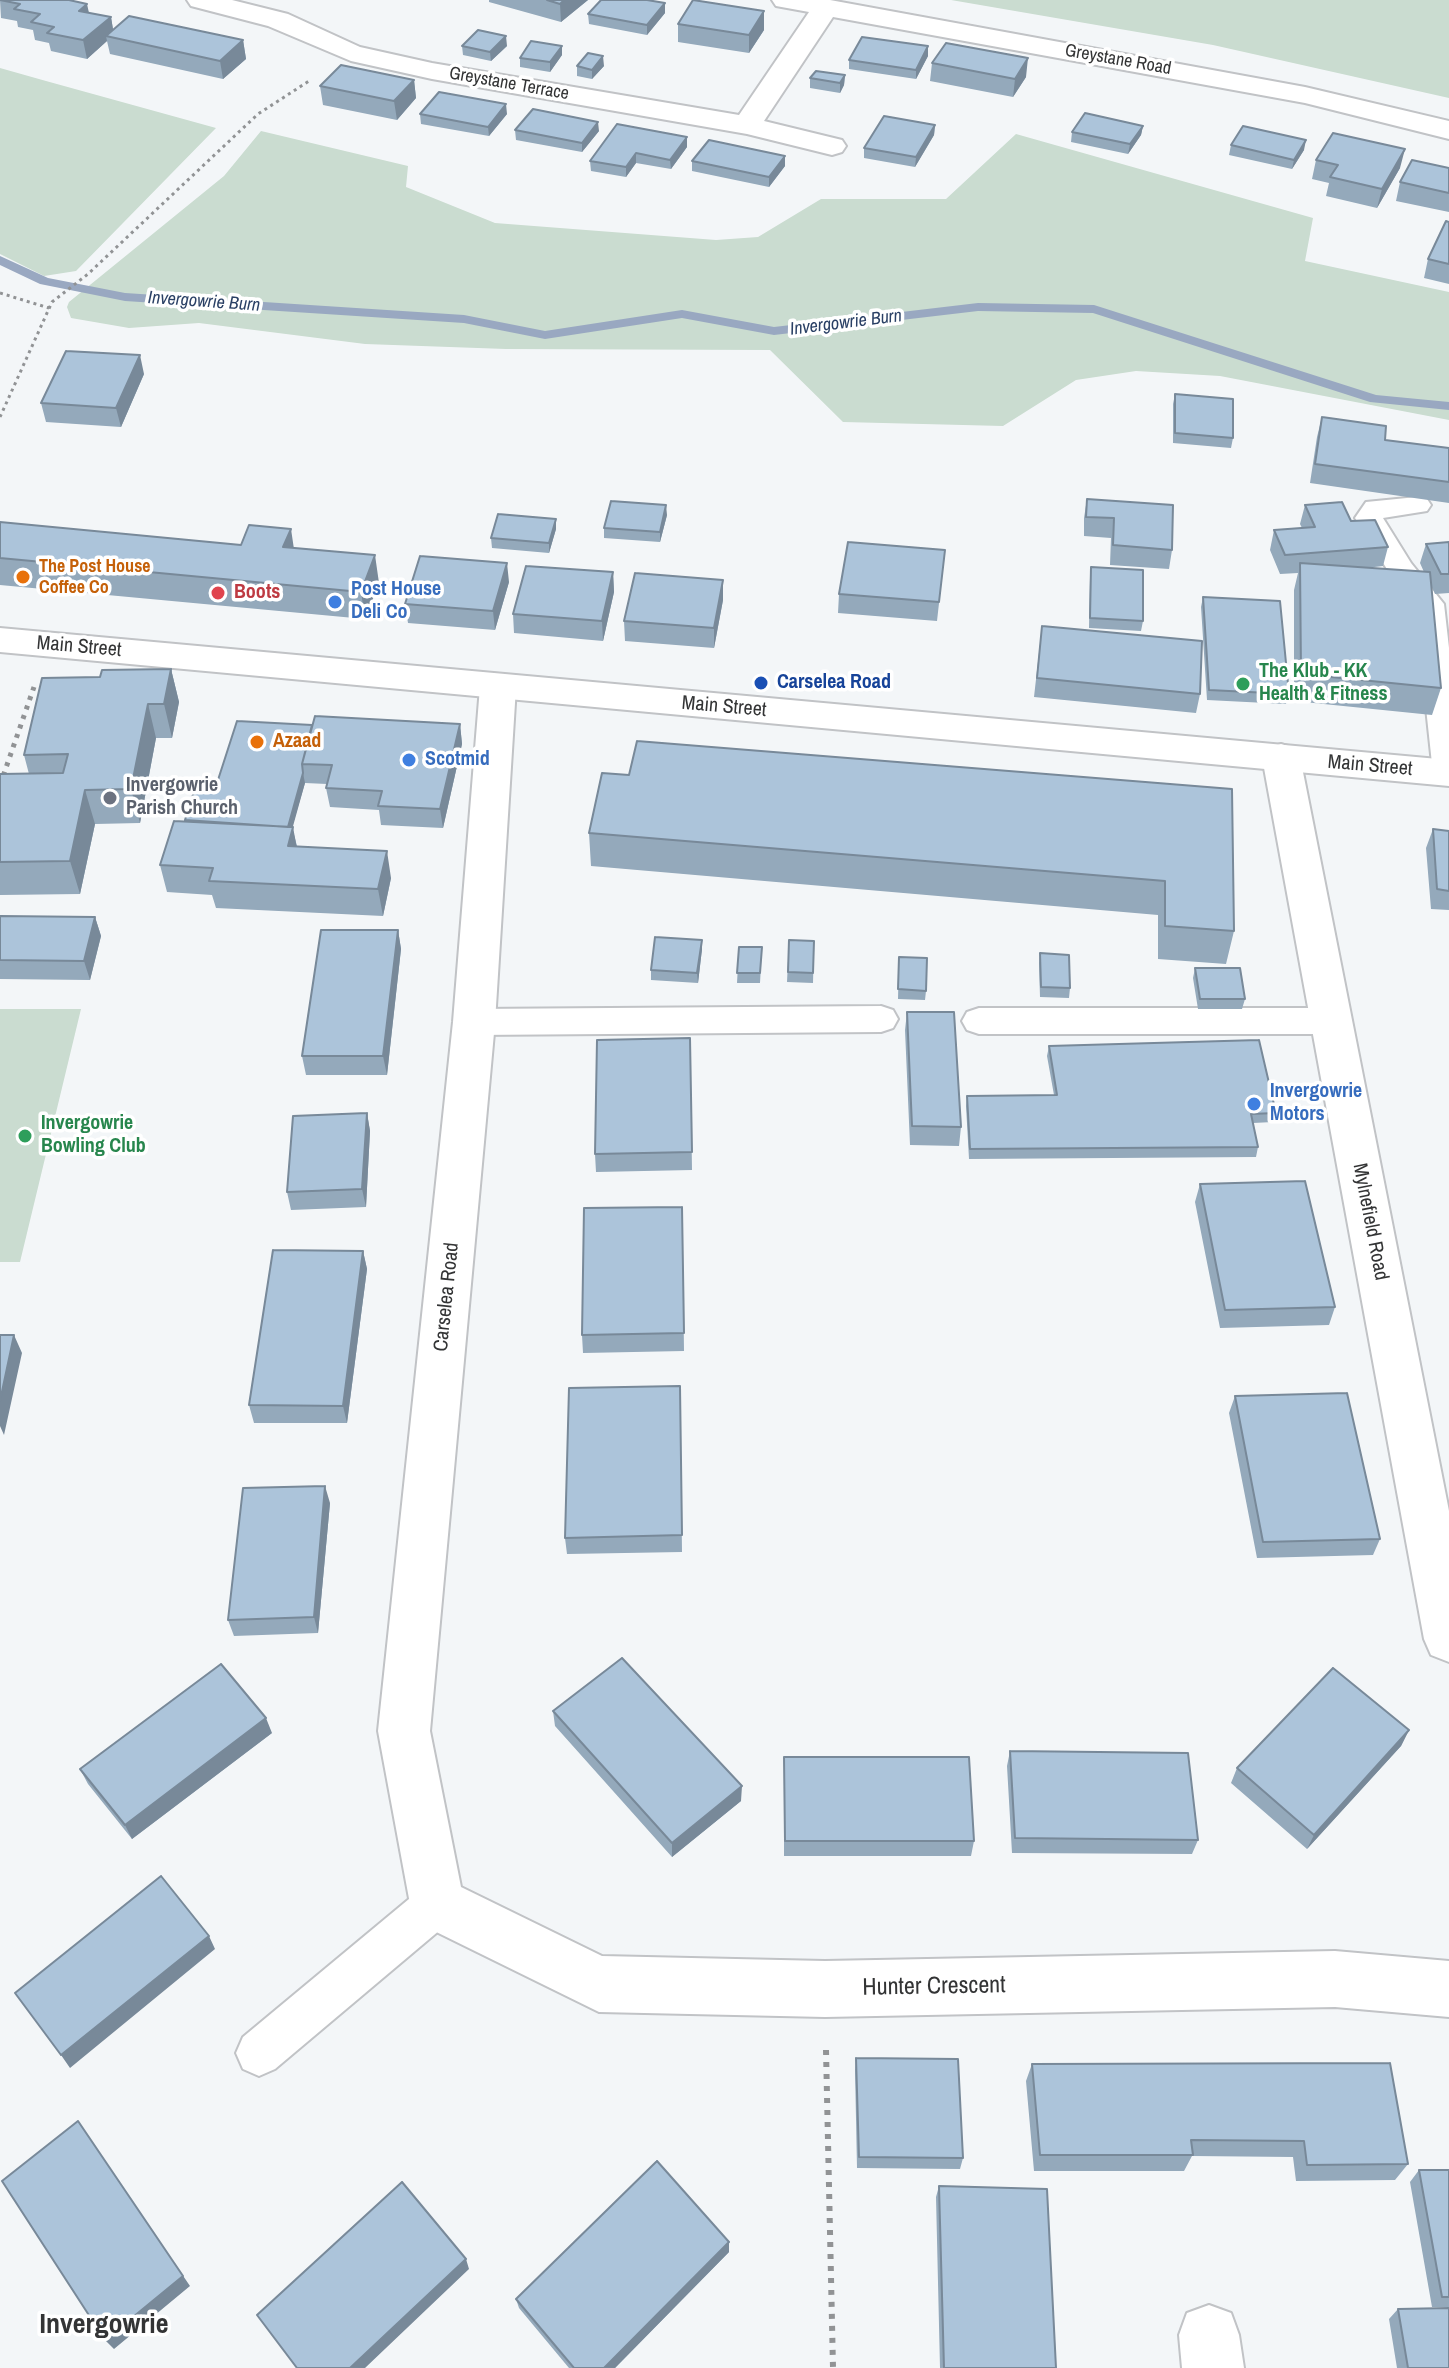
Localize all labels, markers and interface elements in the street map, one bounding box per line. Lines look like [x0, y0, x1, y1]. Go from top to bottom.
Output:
street label: Greystane Road [1063, 40, 1173, 80]
street label: Greystane Terrace [447, 63, 571, 105]
water label: Invergowrie Burn [147, 287, 261, 317]
water label: Invergowrie Burn [789, 305, 903, 341]
place label: The Post House Coffee Co [39, 556, 151, 598]
marker: The Post House Coffee Co [14, 568, 32, 586]
place label: Post House Deli Co [351, 578, 441, 625]
place label: Boots [234, 581, 280, 605]
marker: Boots [209, 584, 227, 602]
marker: Post House Deli Co [326, 593, 344, 611]
street label: Main Street [36, 631, 122, 663]
place label: The Klub - KK Health & Fitness [1259, 660, 1387, 707]
place label: Carselea Road [777, 671, 891, 695]
marker: Carselea Road [752, 674, 770, 692]
marker: The Klub - KK Health & Fitness [1234, 675, 1252, 693]
street label: Main Street [681, 691, 767, 723]
place label: Azaad [273, 730, 321, 754]
marker: Azaad [248, 733, 266, 751]
place label: Scotmid [425, 748, 490, 772]
street label: Main Street [1327, 750, 1413, 782]
marker: Scotmid [400, 751, 418, 769]
place label: Invergowrie Parish Church [126, 774, 238, 821]
marker: Invergowrie Parish Church [101, 789, 119, 807]
place label: Invergowrie Motors [1270, 1080, 1362, 1127]
marker: Invergowrie Motors [1245, 1095, 1263, 1113]
place label: Invergowrie Bowling Club [41, 1112, 146, 1159]
marker: Invergowrie Bowling Club [16, 1127, 34, 1145]
street label: Mylnefield Road [1347, 1162, 1393, 1282]
street label: Carselea Road [429, 1241, 465, 1353]
street label: Hunter Crescent [862, 1971, 1006, 2003]
district label: Invergowrie [40, 2308, 168, 2342]

